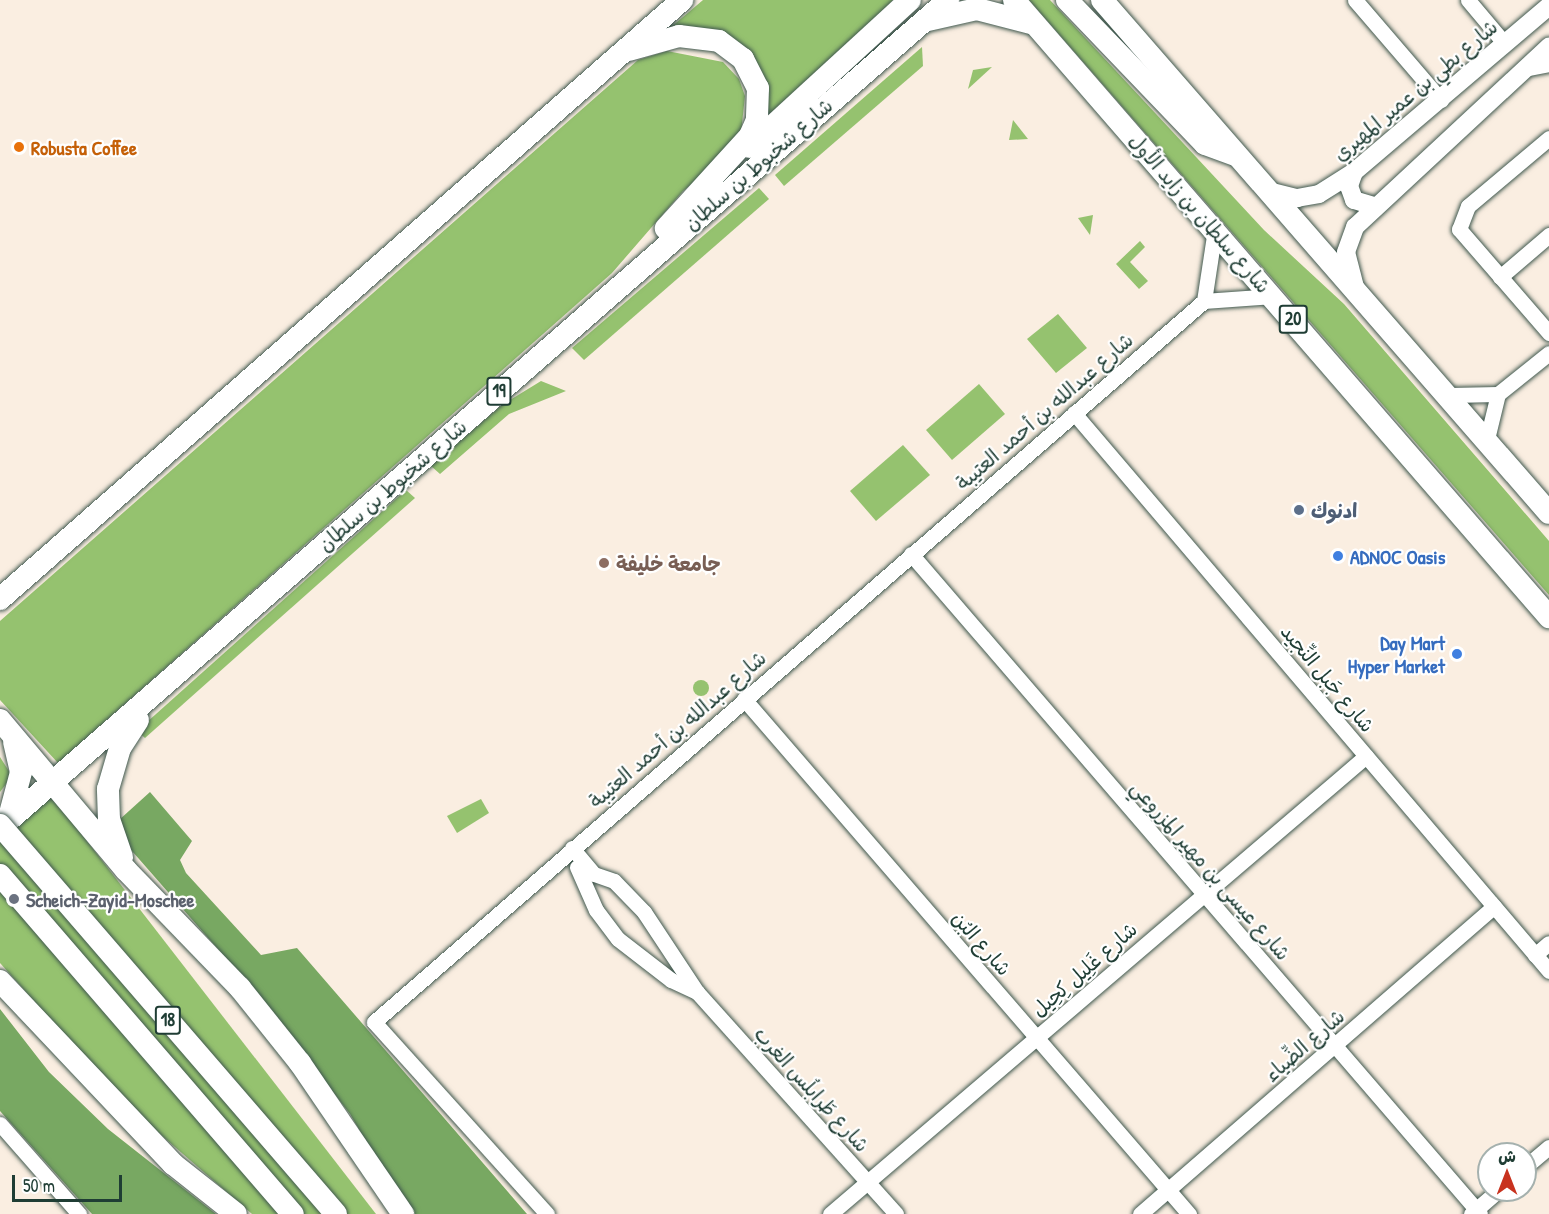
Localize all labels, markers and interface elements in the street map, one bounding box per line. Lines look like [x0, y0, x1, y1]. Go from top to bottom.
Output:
street label: شارع بطي بن عمير المهيري [1328, 14, 1502, 166]
street label: شارع شخبوط بن سلطان [679, 93, 837, 235]
street label: شارع سلطان بن زايد الأول [1124, 128, 1276, 298]
place label: Robusta Coffee [31, 135, 137, 159]
marker: Robusta Coffee [12, 140, 26, 154]
road number: 20 [1278, 304, 1308, 334]
street label: شارع عبدالله بن أحمد العتيبة [951, 328, 1137, 494]
road number: 19 [486, 376, 512, 406]
street label: شارع شخبوط بن سلطان [313, 414, 471, 556]
place label: ادنوك [1311, 498, 1357, 522]
marker: ادنوك [1292, 503, 1306, 517]
place label: ADNOC Oasis [1350, 544, 1445, 568]
marker: ADNOC Oasis [1331, 549, 1345, 563]
place label: جامعة خليفة [616, 551, 721, 575]
marker: جامعة خليفة [597, 556, 611, 570]
street label: شارع جَبل النِّجيد [1276, 619, 1380, 737]
place label: Day Mart Hyper Market [1348, 630, 1445, 677]
street label: شارع عبدالله بن أحمد العتيبة [584, 646, 770, 812]
marker: Day Mart Hyper Market [1450, 647, 1464, 661]
street label: شارع عيسى بن مهير المزروعي [1126, 775, 1296, 965]
place label: Scheich-Zayid-Moschee [26, 887, 195, 911]
marker: Scheich-Zayid-Moschee [7, 892, 21, 906]
street label: شارع البُن [947, 906, 1017, 980]
street label: شارع غَلِيل كِحِيل [1026, 917, 1142, 1021]
street label: شارع الضِّياء [1259, 1004, 1349, 1086]
road number: 18 [154, 1005, 182, 1035]
street label: شارع طَرابلُس الغرب [750, 1022, 874, 1156]
north arrow [1477, 1142, 1537, 1202]
text: ش [1498, 1145, 1516, 1167]
scale bar [15, 1163, 124, 1201]
text: 50 m [23, 1173, 55, 1198]

